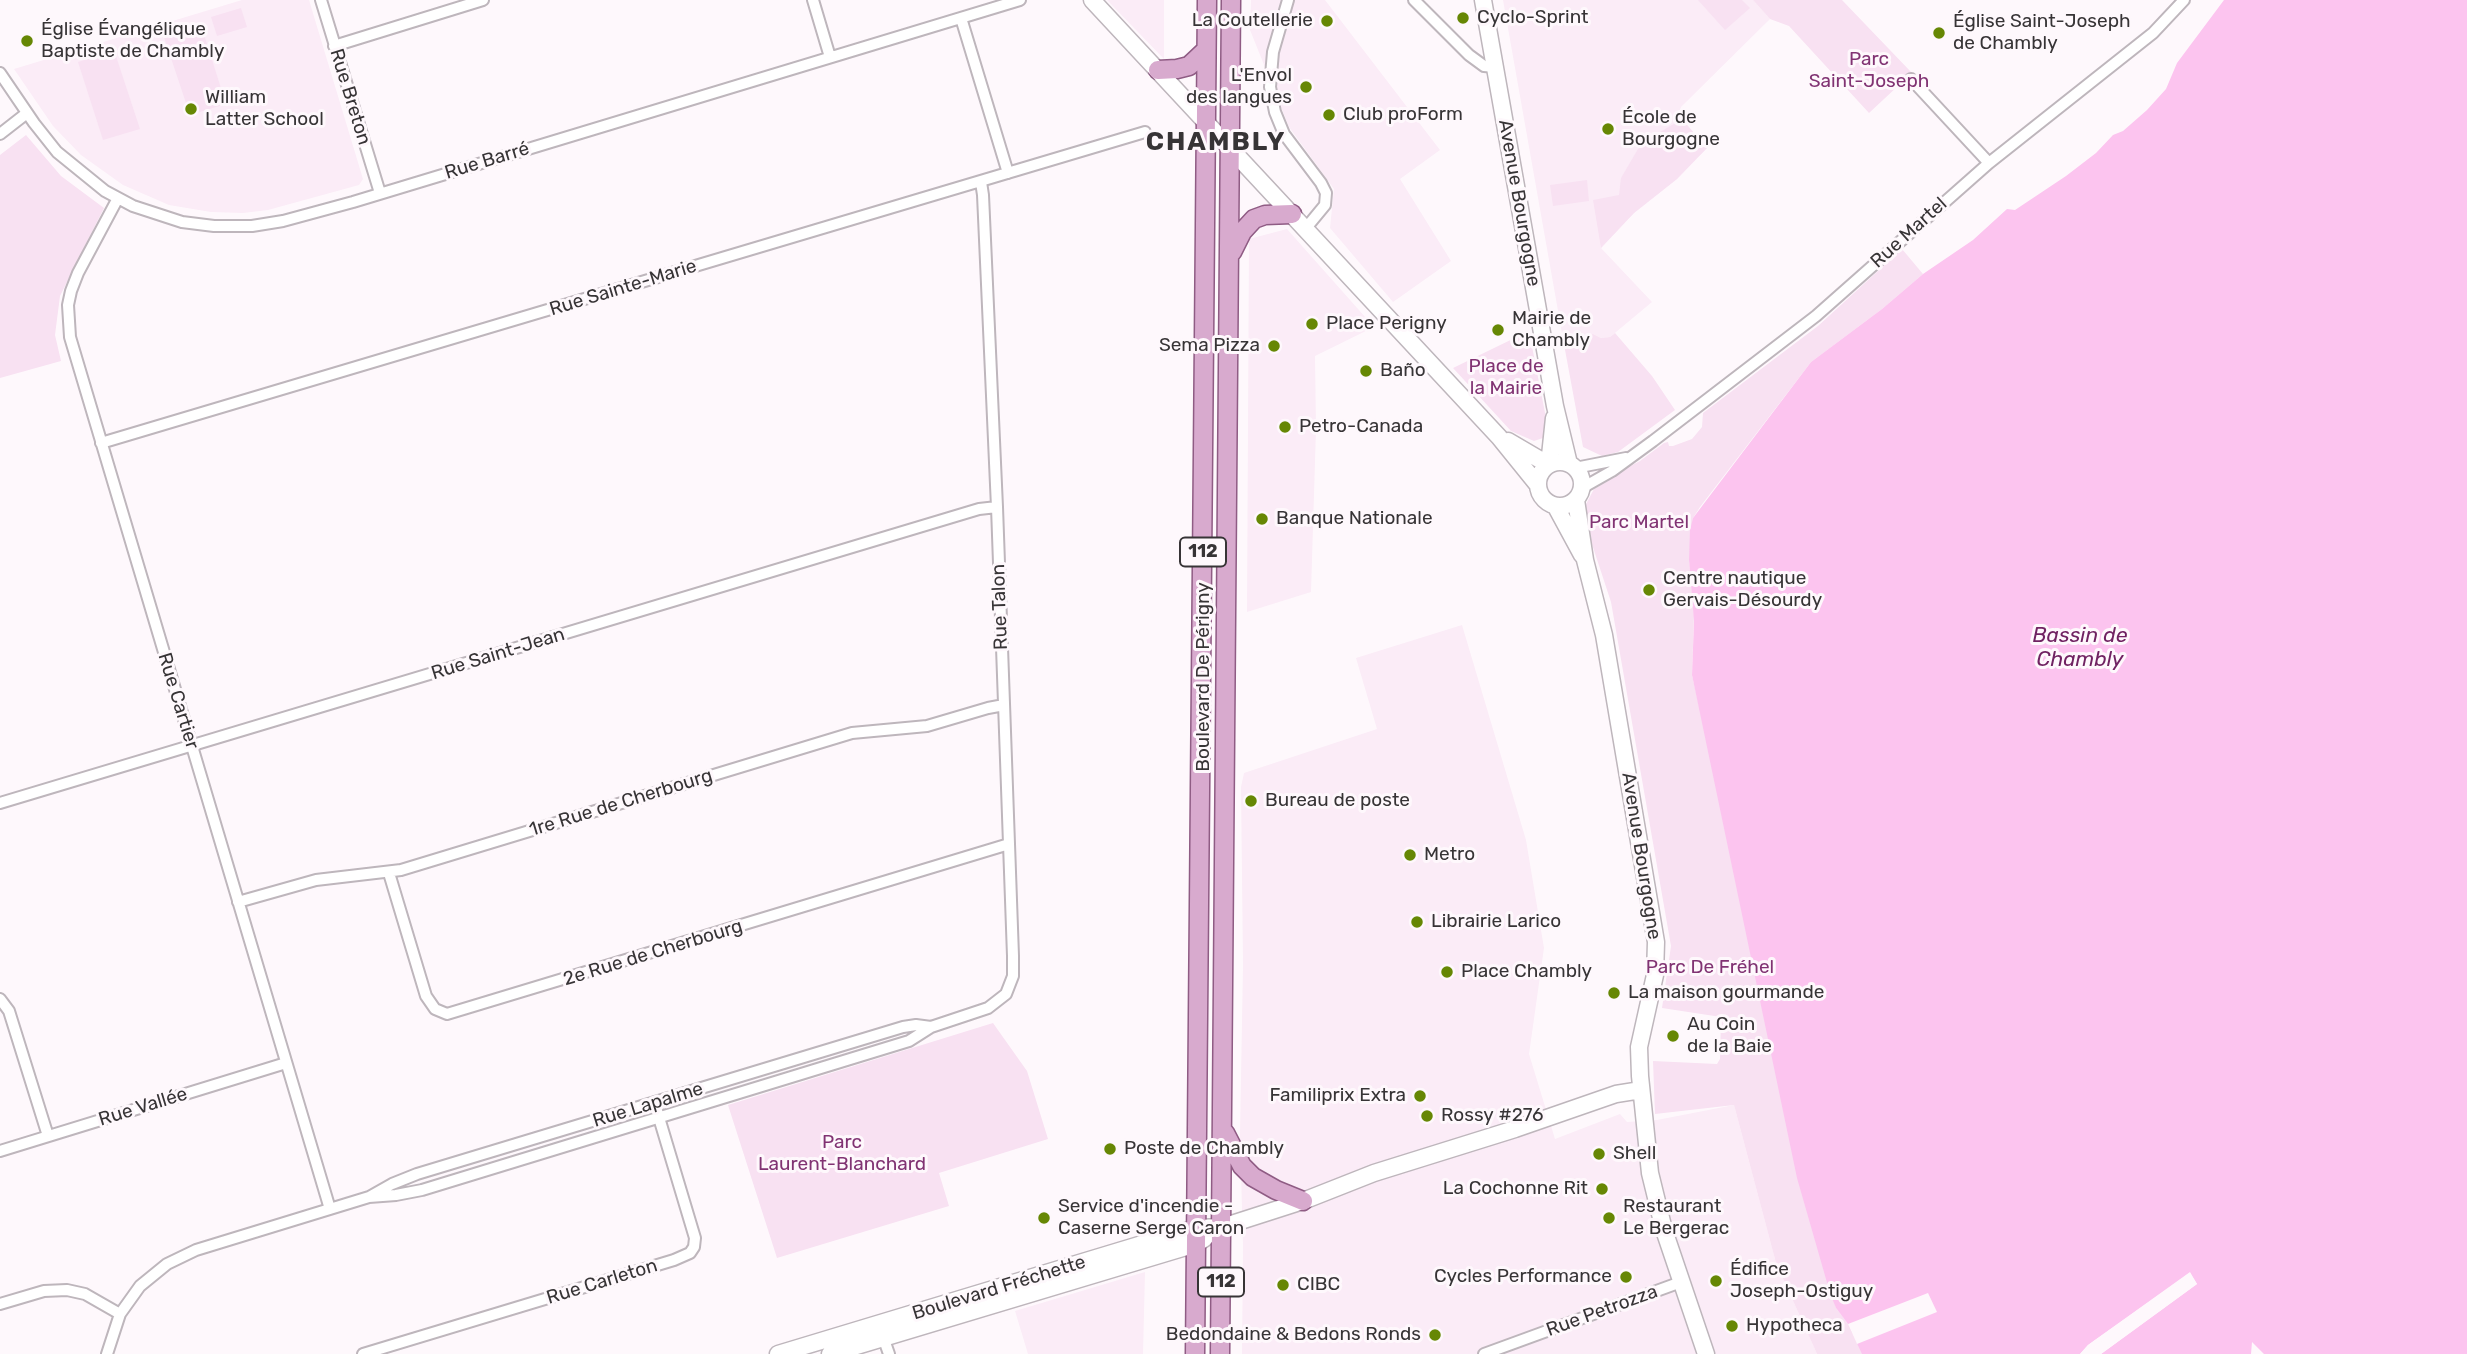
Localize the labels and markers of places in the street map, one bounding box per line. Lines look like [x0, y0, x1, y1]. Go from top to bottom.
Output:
place label: Cyclo-Sprint [1477, 7, 1588, 29]
place label: La Coutellerie [1192, 10, 1313, 32]
marker: Cyclo-Sprint [1455, 10, 1471, 26]
place label: Église Saint-Joseph de Chambly [1953, 11, 2131, 55]
marker: La Coutellerie [1319, 13, 1335, 29]
place label: Église Évangélique Baptiste de Chambly [41, 19, 224, 63]
marker: Église Saint-Joseph de Chambly [1931, 25, 1947, 41]
marker: Église Évangélique Baptiste de Chambly [19, 33, 35, 49]
place label: L'Envol des langues [1186, 65, 1292, 109]
marker: L'Envol des langues [1298, 79, 1314, 95]
place label: William Latter School [205, 87, 324, 131]
marker: William Latter School [183, 101, 199, 117]
place label: Club proForm [1343, 104, 1463, 126]
marker: Club proForm [1321, 107, 1337, 123]
place label: École de Bourgogne [1622, 107, 1720, 151]
marker: École de Bourgogne [1600, 121, 1616, 137]
place label: Mairie de Chambly [1512, 308, 1591, 352]
place label: Place Perigny [1326, 313, 1447, 335]
marker: Place Perigny [1304, 316, 1320, 332]
marker: Mairie de Chambly [1490, 322, 1506, 338]
place label: Sema Pizza [1159, 335, 1260, 357]
marker: Sema Pizza [1266, 338, 1282, 354]
place label: Baño [1380, 360, 1426, 382]
marker: Baño [1358, 363, 1374, 379]
place label: Petro-Canada [1299, 416, 1423, 438]
marker: Petro-Canada [1277, 419, 1293, 435]
place label: Banque Nationale [1276, 508, 1433, 530]
marker: Banque Nationale [1254, 511, 1270, 527]
place label: Centre nautique Gervais-Désourdy [1663, 568, 1822, 612]
marker: Centre nautique Gervais-Désourdy [1641, 582, 1657, 598]
place label: Bureau de poste [1265, 790, 1410, 812]
marker: Bureau de poste [1243, 793, 1259, 809]
place label: Metro [1424, 844, 1475, 866]
marker: Metro [1402, 847, 1418, 863]
place label: Librairie Larico [1431, 911, 1561, 933]
marker: Librairie Larico [1409, 914, 1425, 930]
place label: Place Chambly [1461, 961, 1592, 983]
marker: Place Chambly [1439, 964, 1455, 980]
place label: La maison gourmande [1628, 982, 1824, 1004]
marker: La maison gourmande [1606, 985, 1622, 1001]
place label: Au Coin de la Baie [1687, 1014, 1772, 1058]
marker: Au Coin de la Baie [1665, 1028, 1681, 1044]
place label: Familiprix Extra [1269, 1085, 1406, 1107]
marker: Familiprix Extra [1412, 1088, 1428, 1104]
place label: Rossy #276 [1441, 1105, 1543, 1127]
marker: Rossy #276 [1419, 1108, 1435, 1124]
place label: Poste de Chambly [1124, 1138, 1284, 1160]
marker: Poste de Chambly [1102, 1141, 1118, 1157]
place label: Shell [1613, 1143, 1656, 1165]
marker: Shell [1591, 1146, 1607, 1162]
place label: La Cochonne Rit [1443, 1178, 1588, 1200]
marker: La Cochonne Rit [1594, 1181, 1610, 1197]
place label: Service d'incendie - Caserne Serge Caron [1058, 1196, 1244, 1240]
place label: Restaurant Le Bergerac [1623, 1196, 1729, 1240]
marker: Service d'incendie - Caserne Serge Caron [1036, 1210, 1052, 1226]
marker: Restaurant Le Bergerac [1601, 1210, 1617, 1226]
place label: Édifice Joseph-Ostiguy [1730, 1259, 1873, 1303]
place label: Cycles Performance [1434, 1266, 1612, 1288]
marker: Cycles Performance [1618, 1269, 1634, 1285]
marker: Édifice Joseph-Ostiguy [1708, 1273, 1724, 1289]
place label: CIBC [1297, 1274, 1340, 1296]
marker: CIBC [1275, 1277, 1291, 1293]
place label: Hypotheca [1746, 1315, 1843, 1337]
marker: Hypotheca [1724, 1318, 1740, 1334]
place label: Bedondaine & Bedons Ronds [1166, 1324, 1421, 1346]
marker: Bedondaine & Bedons Ronds [1427, 1327, 1443, 1343]

